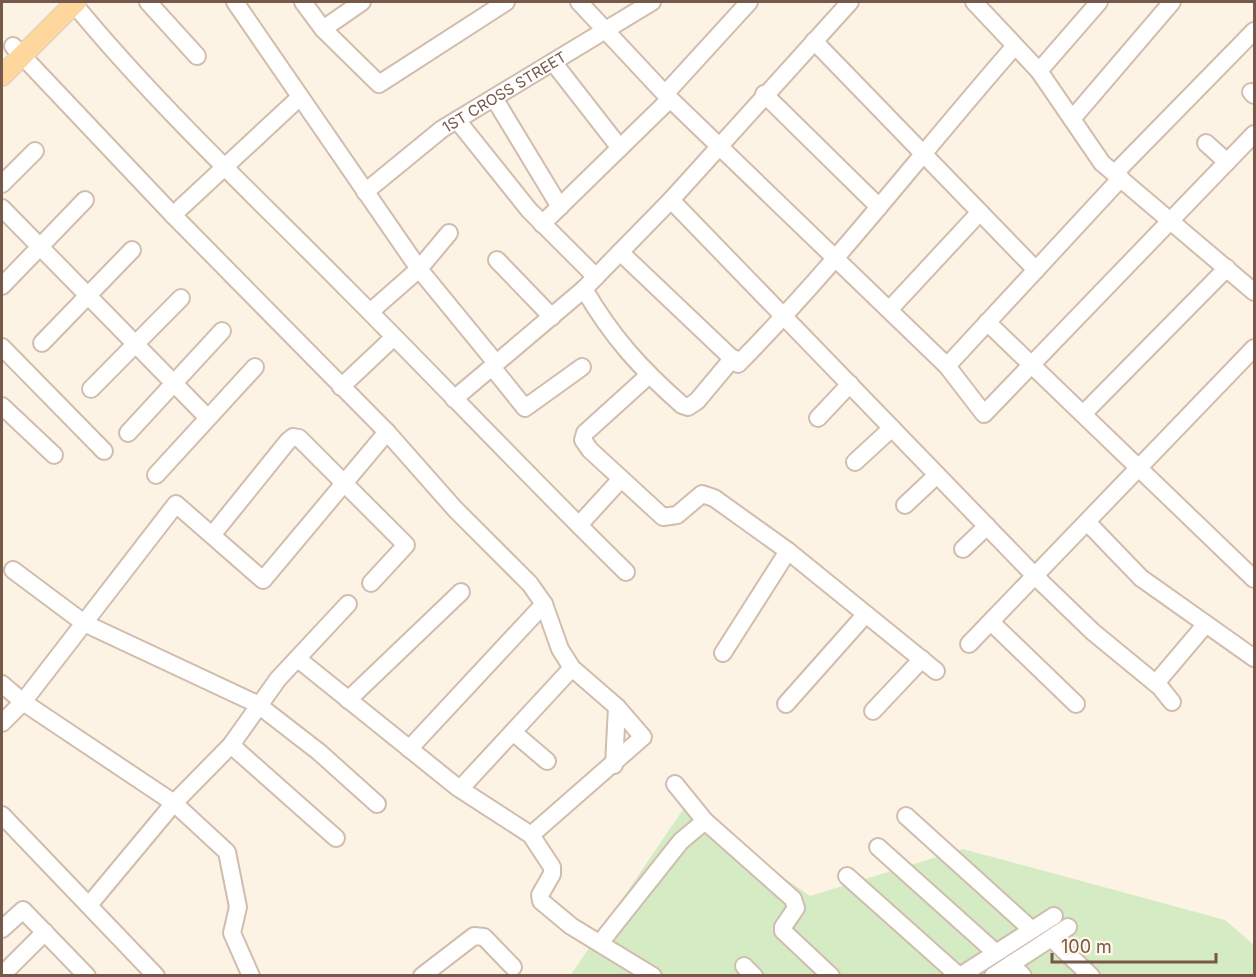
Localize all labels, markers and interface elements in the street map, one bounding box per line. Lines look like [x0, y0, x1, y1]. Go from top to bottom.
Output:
street label: 1ST CROSS STREET [438, 47, 570, 136]
scale bar [1052, 926, 1216, 964]
text: 100 m [1061, 936, 1112, 957]

